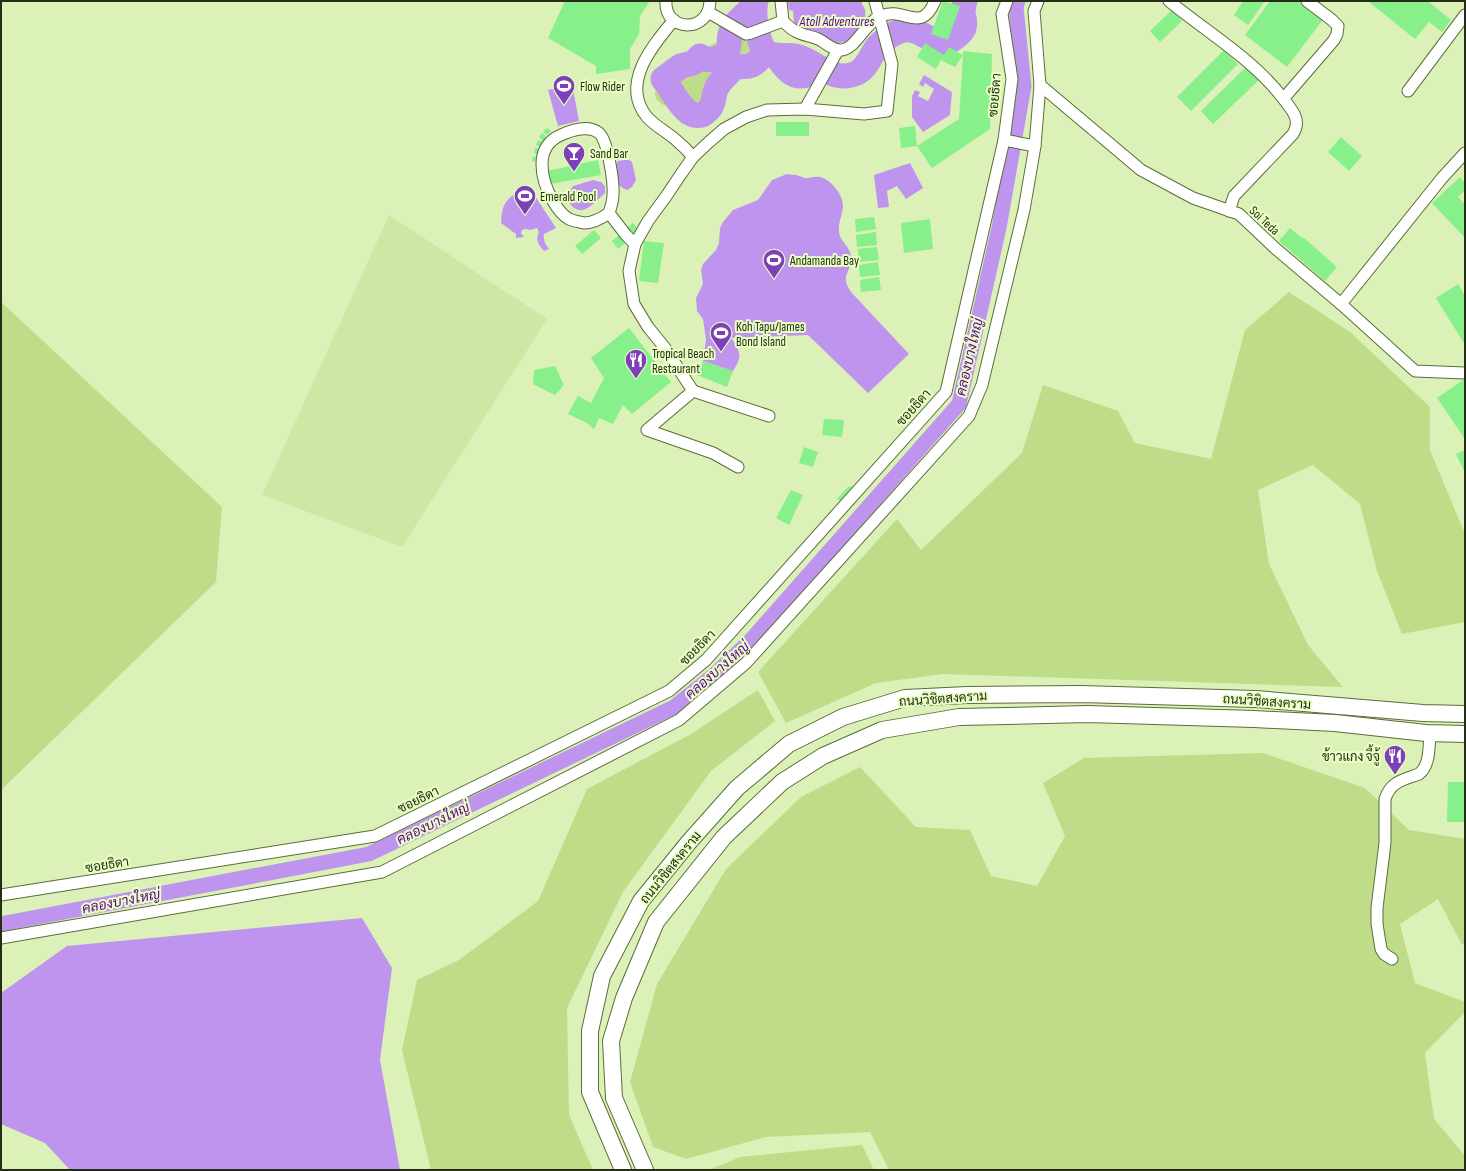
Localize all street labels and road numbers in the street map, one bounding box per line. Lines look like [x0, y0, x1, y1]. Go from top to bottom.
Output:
street label: ซอยธิดา [984, 72, 1005, 118]
street label: Soi Teda [1246, 203, 1283, 239]
street label: ซอยธิดา [892, 385, 934, 429]
street label: ซอยธิดา [676, 626, 719, 669]
street label: ถนนวิชิตสงคราม [898, 687, 988, 710]
street label: ถนนวิชิตสงคราม [1222, 690, 1312, 713]
street label: ซอยธิดา [395, 782, 442, 817]
street label: ถนนวิชิตสงคราม [636, 828, 705, 907]
street label: ซอยธิดา [84, 853, 130, 876]

